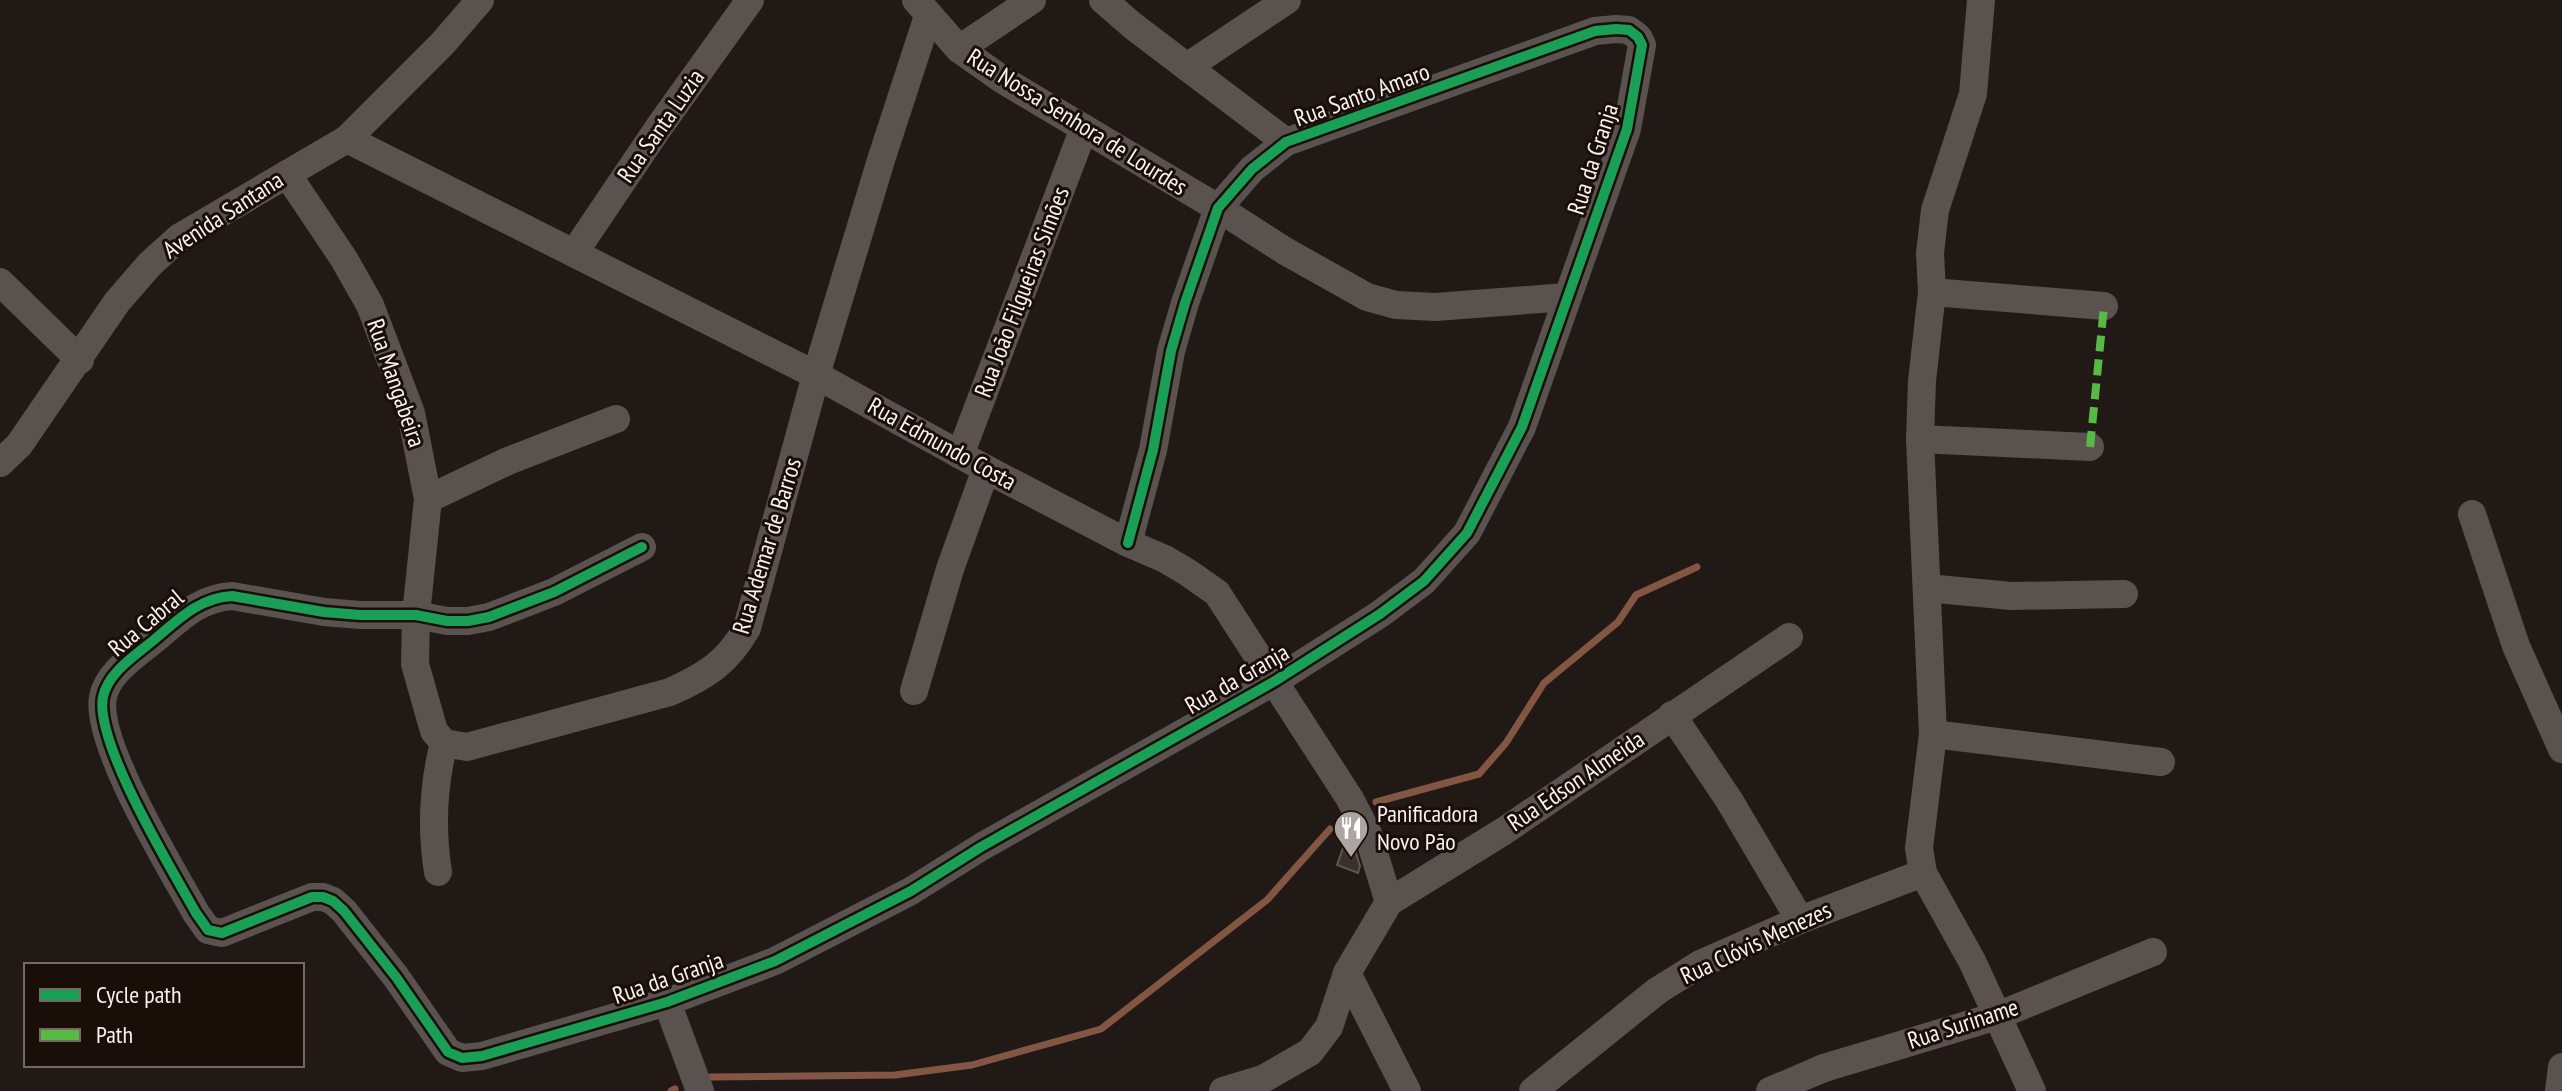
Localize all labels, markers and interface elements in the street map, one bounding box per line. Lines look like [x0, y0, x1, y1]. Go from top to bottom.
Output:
street label: Rua Nossa Senhora de Lourdes [961, 41, 1193, 202]
street label: Rua Santo Amaro [1290, 56, 1434, 133]
street label: Rua Santa Luzia [610, 63, 711, 189]
street label: Rua da Granja [1560, 99, 1625, 218]
street label: Avenida Santana [157, 164, 289, 265]
street label: Rua João Filgueiras Simões [967, 182, 1076, 402]
street label: Rua Mangabeira [360, 315, 433, 451]
street label: Rua Edmundo Costa [863, 390, 1022, 497]
street label: Rua Ademar de Barros [725, 454, 808, 638]
street label: Rua Cabral [102, 582, 190, 663]
street label: Rua da Granja [1179, 636, 1294, 721]
street label: Rua Edson Almeida [1501, 723, 1650, 838]
place label: Panificadora Novo Pão [1377, 798, 1478, 857]
restaurant icon: Panificadora Novo Pão [1332, 809, 1370, 859]
street label: Rua Clóvis Menezes [1675, 894, 1836, 991]
street label: Rua da Granja [608, 944, 727, 1011]
legend [24, 963, 304, 1067]
text: Cycle path [96, 979, 182, 1010]
street label: Rua Suriname [1903, 991, 2022, 1056]
text: Path [96, 1019, 133, 1050]

